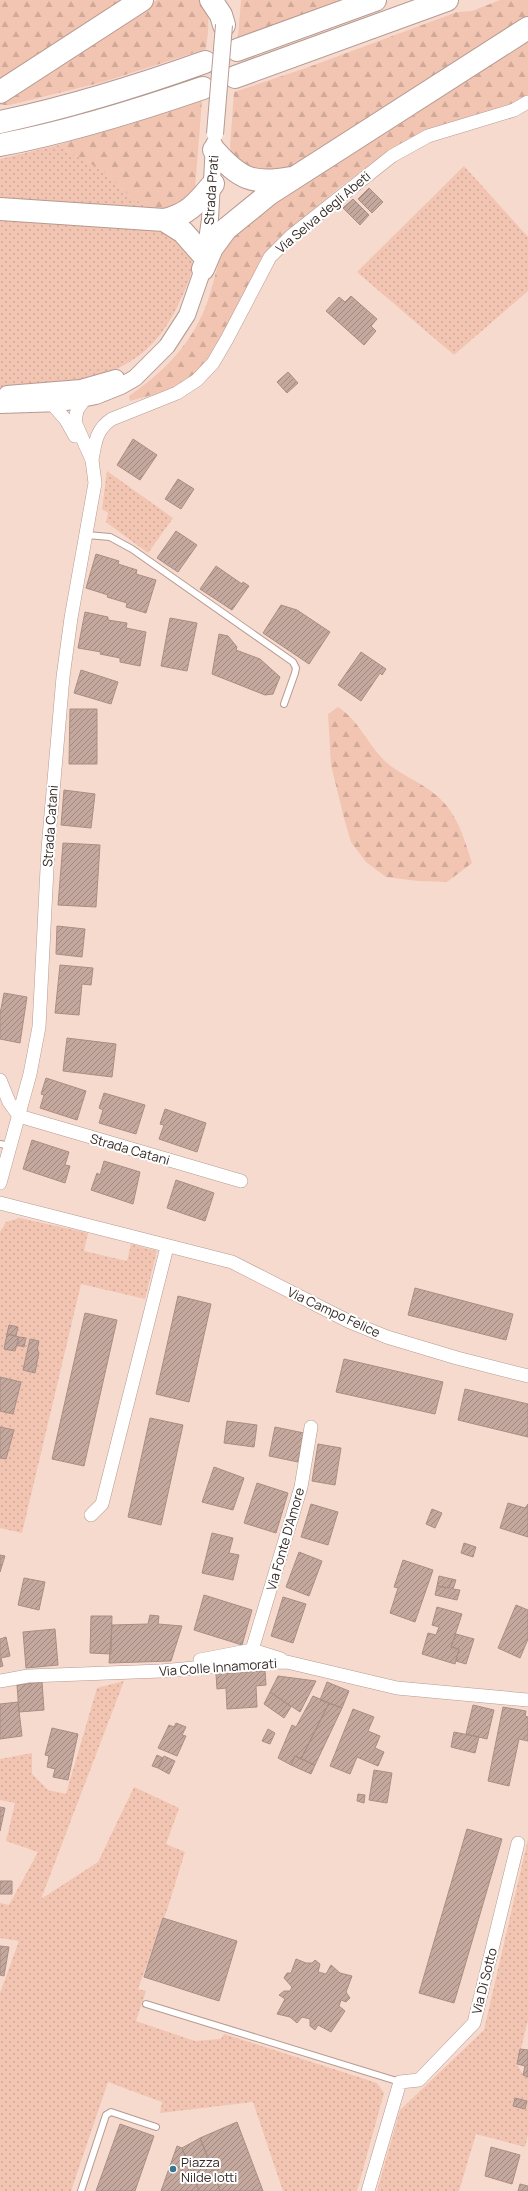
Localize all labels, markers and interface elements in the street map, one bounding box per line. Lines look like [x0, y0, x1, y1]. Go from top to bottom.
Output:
street label: Strada Prati [200, 154, 222, 226]
street label: Via Selva degli Abeti [272, 167, 374, 257]
street label: Strada Catani [38, 784, 62, 868]
street label: Strada Catani [88, 1129, 172, 1169]
street label: Via Campo Felice [285, 1283, 384, 1342]
street label: Via Fonte D'Amore [262, 1485, 308, 1593]
street label: Via Colle Innamorati [159, 1654, 277, 1680]
street label: Via Di Sotto [467, 1946, 501, 2016]
place label: Piazza Nilde Iotti [181, 2153, 237, 2186]
marker: Piazza Nilde Iotti [168, 2164, 178, 2174]

